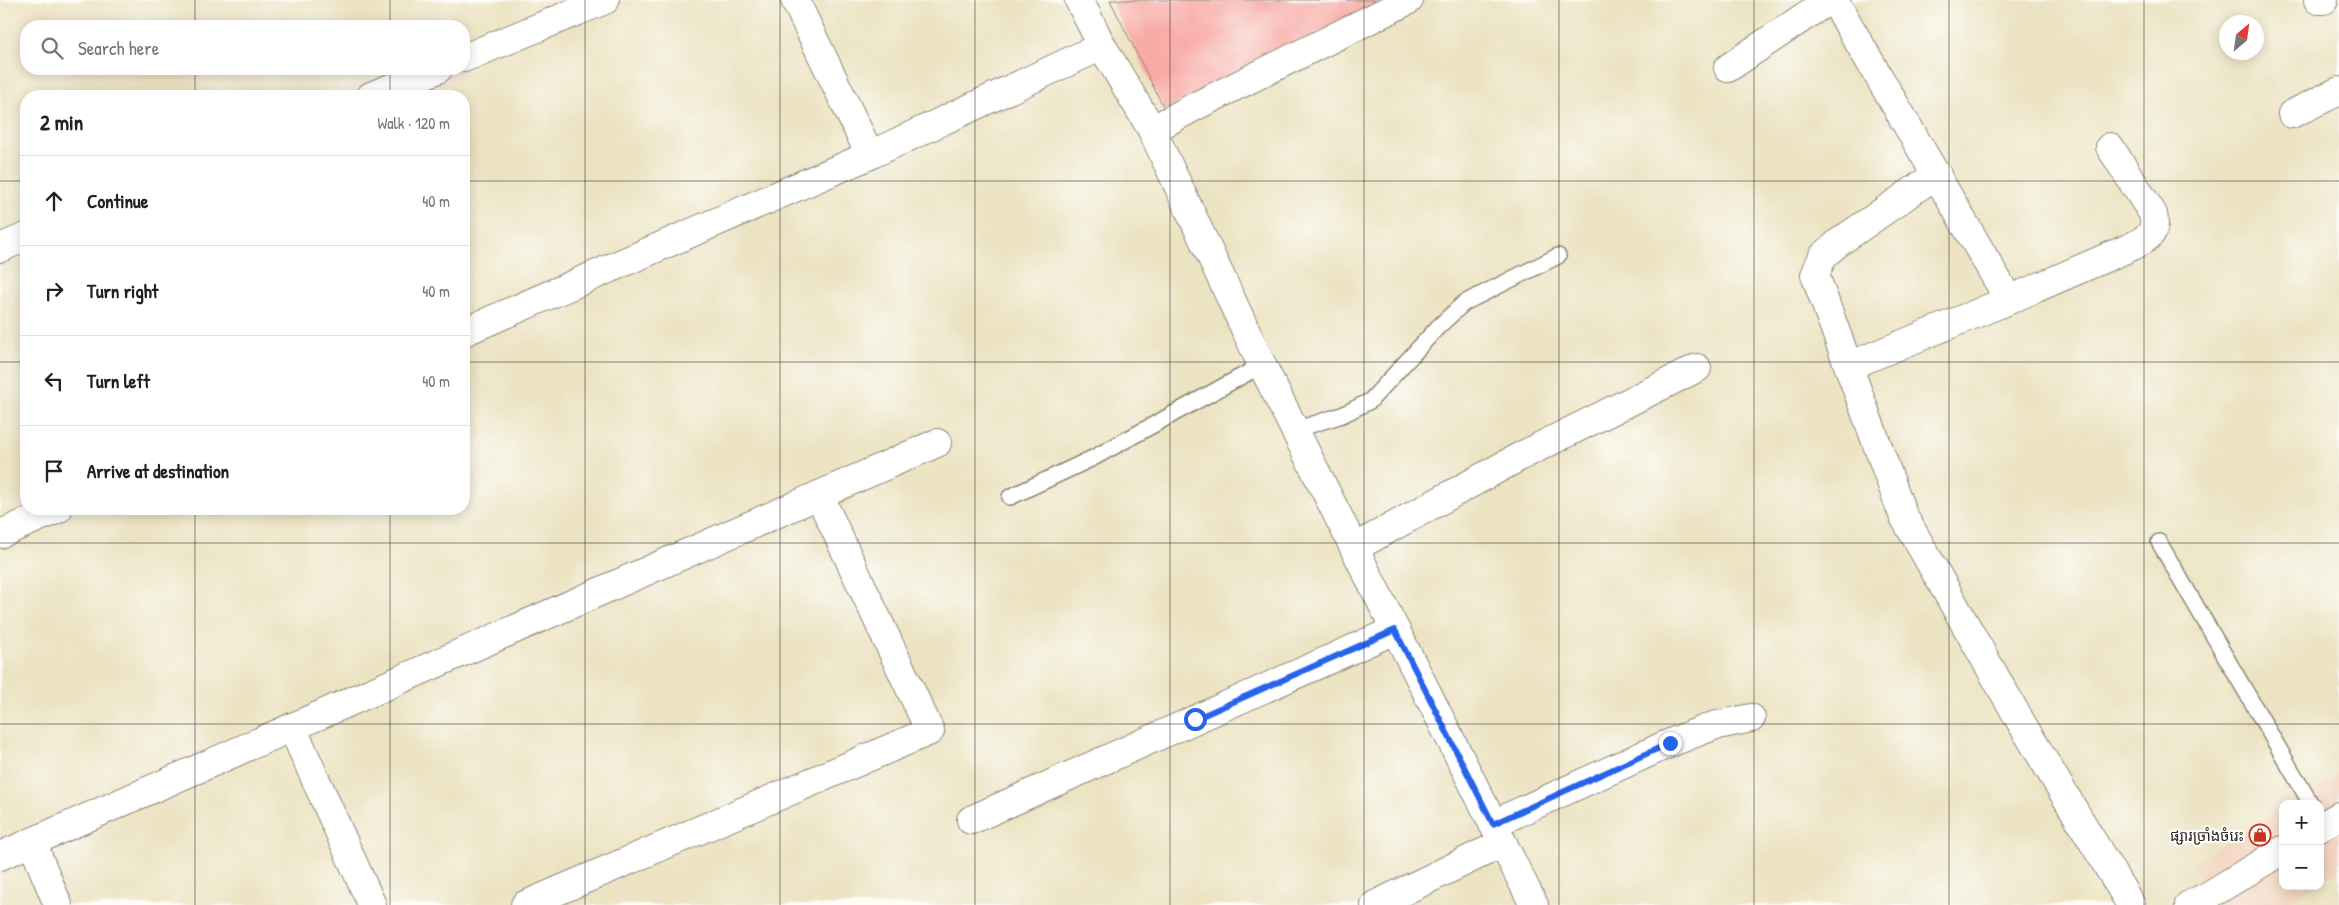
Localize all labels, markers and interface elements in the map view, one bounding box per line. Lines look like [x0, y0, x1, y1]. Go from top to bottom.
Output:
north arrow [2219, 15, 2264, 60]
search box [20, 20, 470, 75]
icon: search [38, 34, 66, 62]
text: Search here [78, 35, 159, 61]
text: 2 min [40, 108, 83, 137]
text: Walk · 120 m [377, 112, 450, 134]
icon: ahead [40, 187, 68, 215]
text: Continue [87, 188, 148, 214]
text: 40 m [422, 190, 450, 212]
icon: right [40, 277, 68, 305]
text: Turn right [87, 278, 158, 304]
text: 40 m [422, 280, 450, 302]
icon: left [40, 367, 68, 395]
text: Turn left [87, 368, 150, 394]
text: 40 m [422, 370, 450, 392]
icon: arrive [40, 457, 68, 485]
text: Arrive at destination [87, 458, 229, 484]
route start [1184, 708, 1207, 731]
route end [1659, 732, 1682, 755]
map controls [2279, 800, 2324, 890]
button: + [2279, 800, 2324, 845]
shop icon: ផ្សារច្រាំងចំរេះ [2248, 823, 2272, 847]
place label: ផ្សារច្រាំងចំរេះ [2170, 825, 2244, 846]
button: − [2279, 845, 2324, 890]

